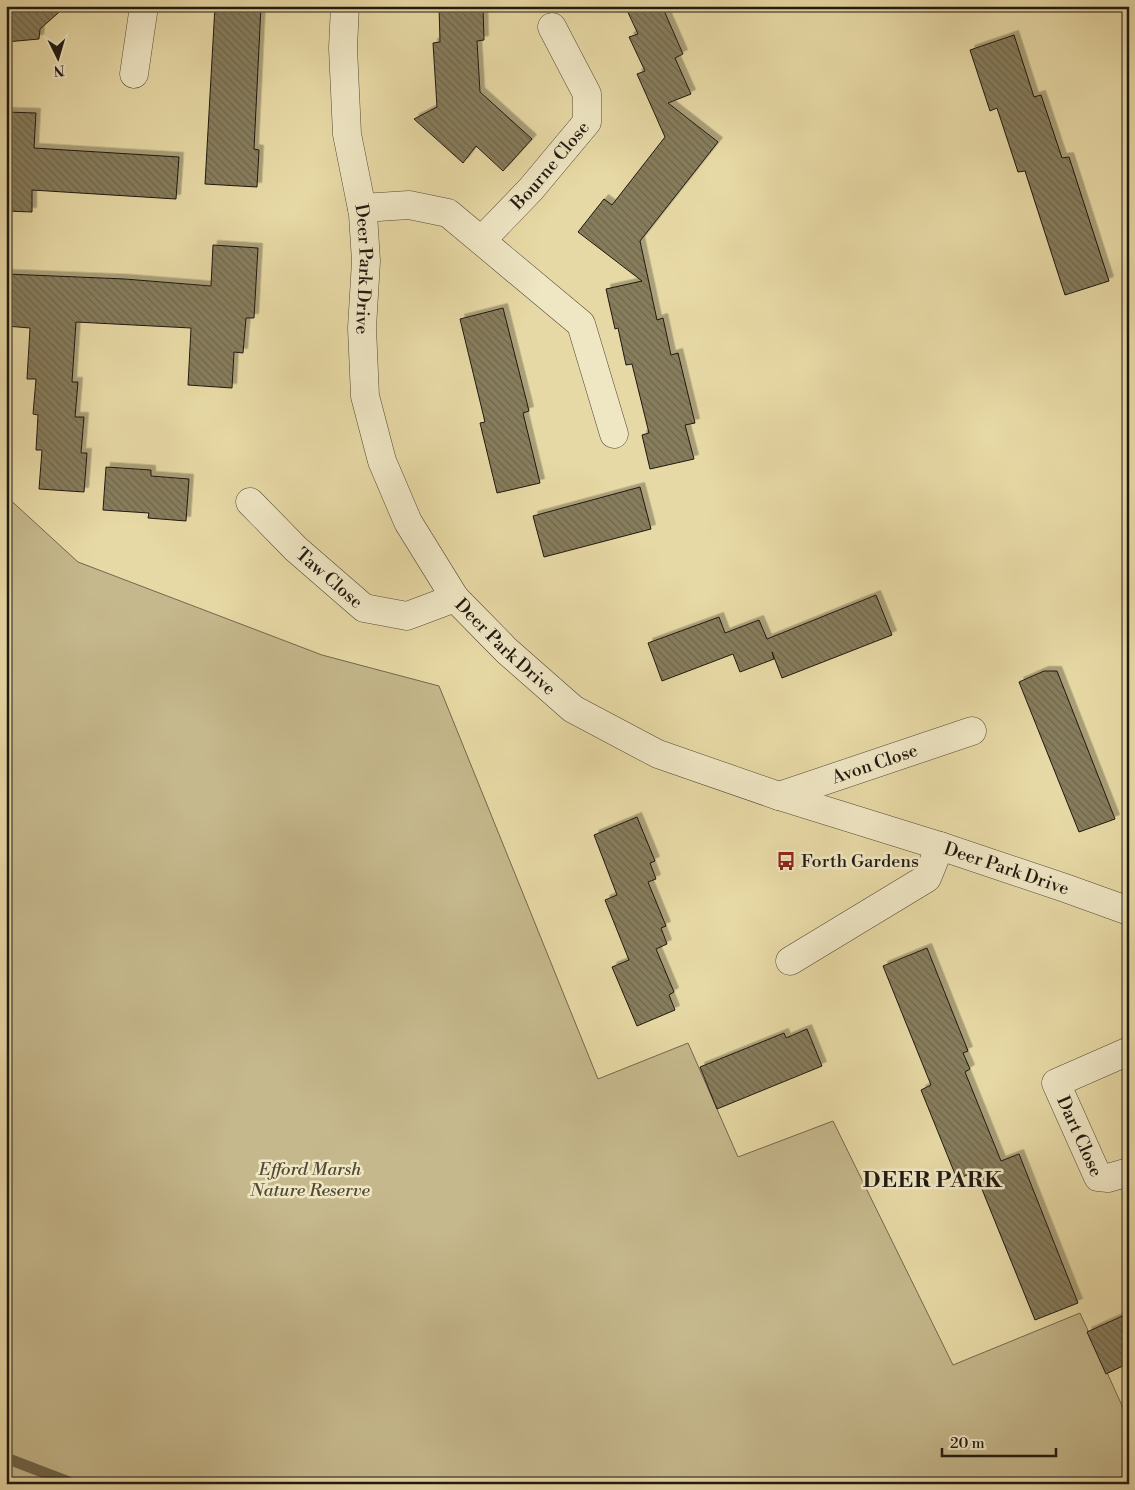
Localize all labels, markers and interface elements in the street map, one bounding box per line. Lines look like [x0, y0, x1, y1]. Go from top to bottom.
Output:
north arrow [32, 32, 82, 82]
text: N [53, 61, 65, 79]
street label: Bourne Close [505, 117, 595, 216]
street label: Deer Park Drive [349, 202, 377, 335]
street label: Taw Close [291, 543, 367, 614]
street label: Deer Park Drive [450, 594, 560, 700]
street label: Avon Close [828, 739, 921, 790]
street label: Deer Park Drive [941, 837, 1072, 901]
bus stop icon: Forth Gardens [775, 850, 797, 872]
place label: Forth Gardens [801, 850, 919, 873]
street label: Dart Close [1051, 1092, 1107, 1181]
park label: Efford Marsh Nature Reserve [249, 1158, 371, 1202]
district label: DEER PARK [863, 1167, 1003, 1194]
scale bar [942, 1425, 1056, 1457]
text: 20 m [950, 1434, 985, 1453]

